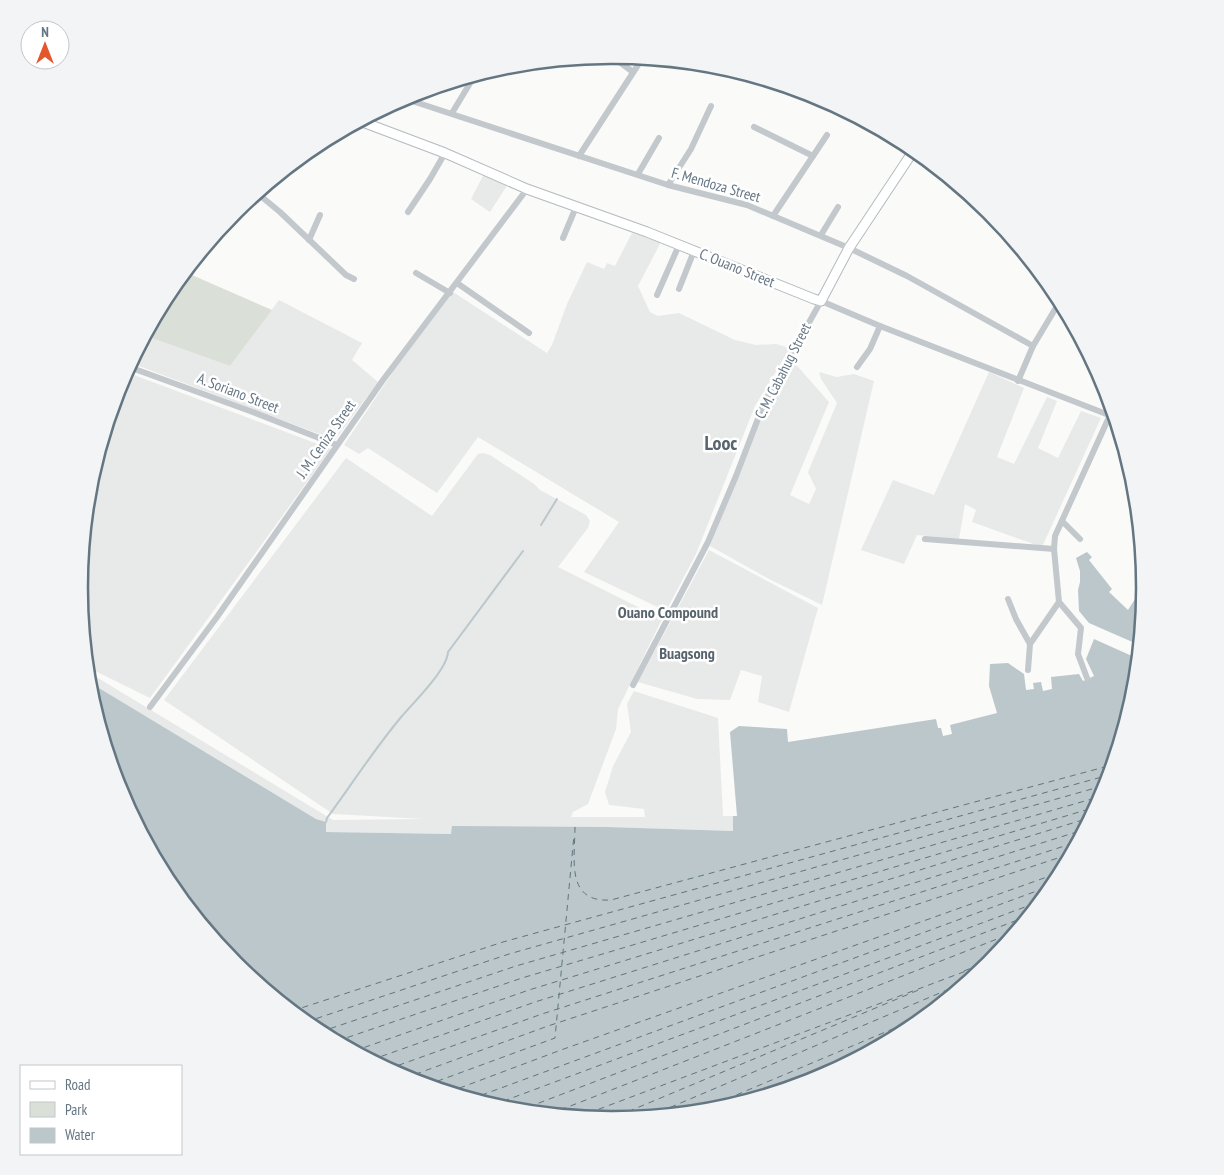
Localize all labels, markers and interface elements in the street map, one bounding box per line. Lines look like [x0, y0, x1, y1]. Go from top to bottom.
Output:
north arrow [20, 20, 70, 70]
text: N [41, 23, 49, 41]
street label: F. Mendoza Street [669, 163, 763, 206]
street label: C. Ouano Street [697, 244, 778, 291]
street label: C. M. Cabahug Street [750, 320, 815, 422]
street label: A. Soriano Street [195, 368, 282, 417]
street label: J. M. Ceniza Street [291, 396, 359, 482]
district label: Looc [705, 430, 737, 456]
district label: Ouano Compound [618, 602, 718, 622]
district label: Buagsong [659, 643, 715, 663]
legend [20, 1065, 182, 1155]
text: Road [65, 1075, 91, 1094]
text: Park [65, 1100, 87, 1119]
text: Water [65, 1125, 96, 1144]

